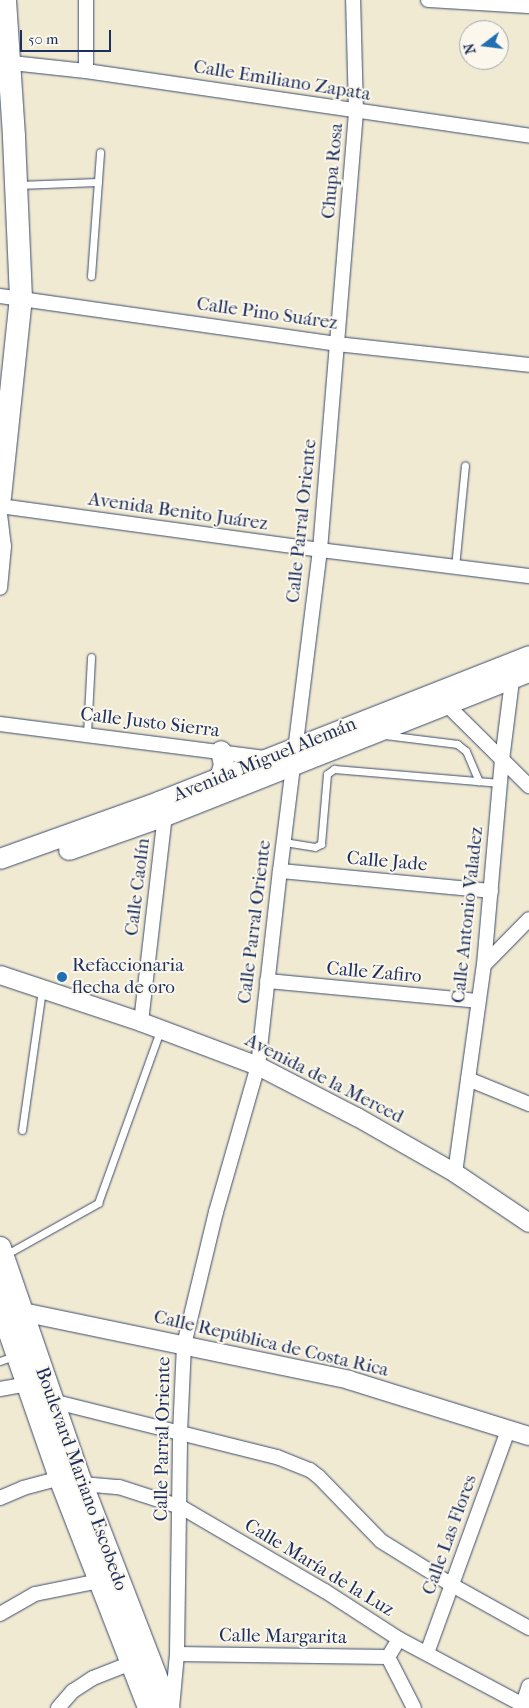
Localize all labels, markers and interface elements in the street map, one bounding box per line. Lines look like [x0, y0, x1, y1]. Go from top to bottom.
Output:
scale bar [22, 20, 114, 52]
north arrow [459, 20, 509, 70]
text: 50 m [28, 30, 58, 48]
text: N [460, 41, 480, 56]
street label: Calle Emiliano Zapata [192, 56, 372, 106]
street label: Chupa Rosa [317, 122, 349, 220]
street label: Calle Pino Suárez [195, 293, 339, 335]
street label: Calle Parral Oriente [282, 438, 322, 604]
street label: Avenida Benito Juárez [87, 488, 269, 536]
street label: Calle Justo Sierra [79, 703, 221, 743]
street label: Avenida Miguel Alemán [170, 713, 360, 807]
street label: Calle Antonio Valadez [447, 826, 489, 1004]
street label: Calle Caolín [121, 837, 155, 937]
street label: Calle Parral Oriente [234, 839, 276, 1005]
street label: Calle Jade [346, 847, 428, 877]
place label: Refaccionaria flecha de oro [72, 955, 184, 999]
street label: Calle Zafiro [326, 957, 422, 989]
marker: Refaccionaria flecha de oro [56, 971, 68, 983]
street label: Avenida de la Merced [241, 1029, 407, 1129]
street label: Calle República de Costa Rica [151, 1306, 391, 1382]
street label: Calle Parral Oriente [150, 1356, 176, 1522]
street label: Boulevard Mariano Escobedo [30, 1364, 132, 1594]
street label: Calle Las Flores [418, 1472, 482, 1598]
street label: Calle María de la Luz [240, 1514, 398, 1622]
street label: Calle Margarita [219, 1624, 347, 1650]

